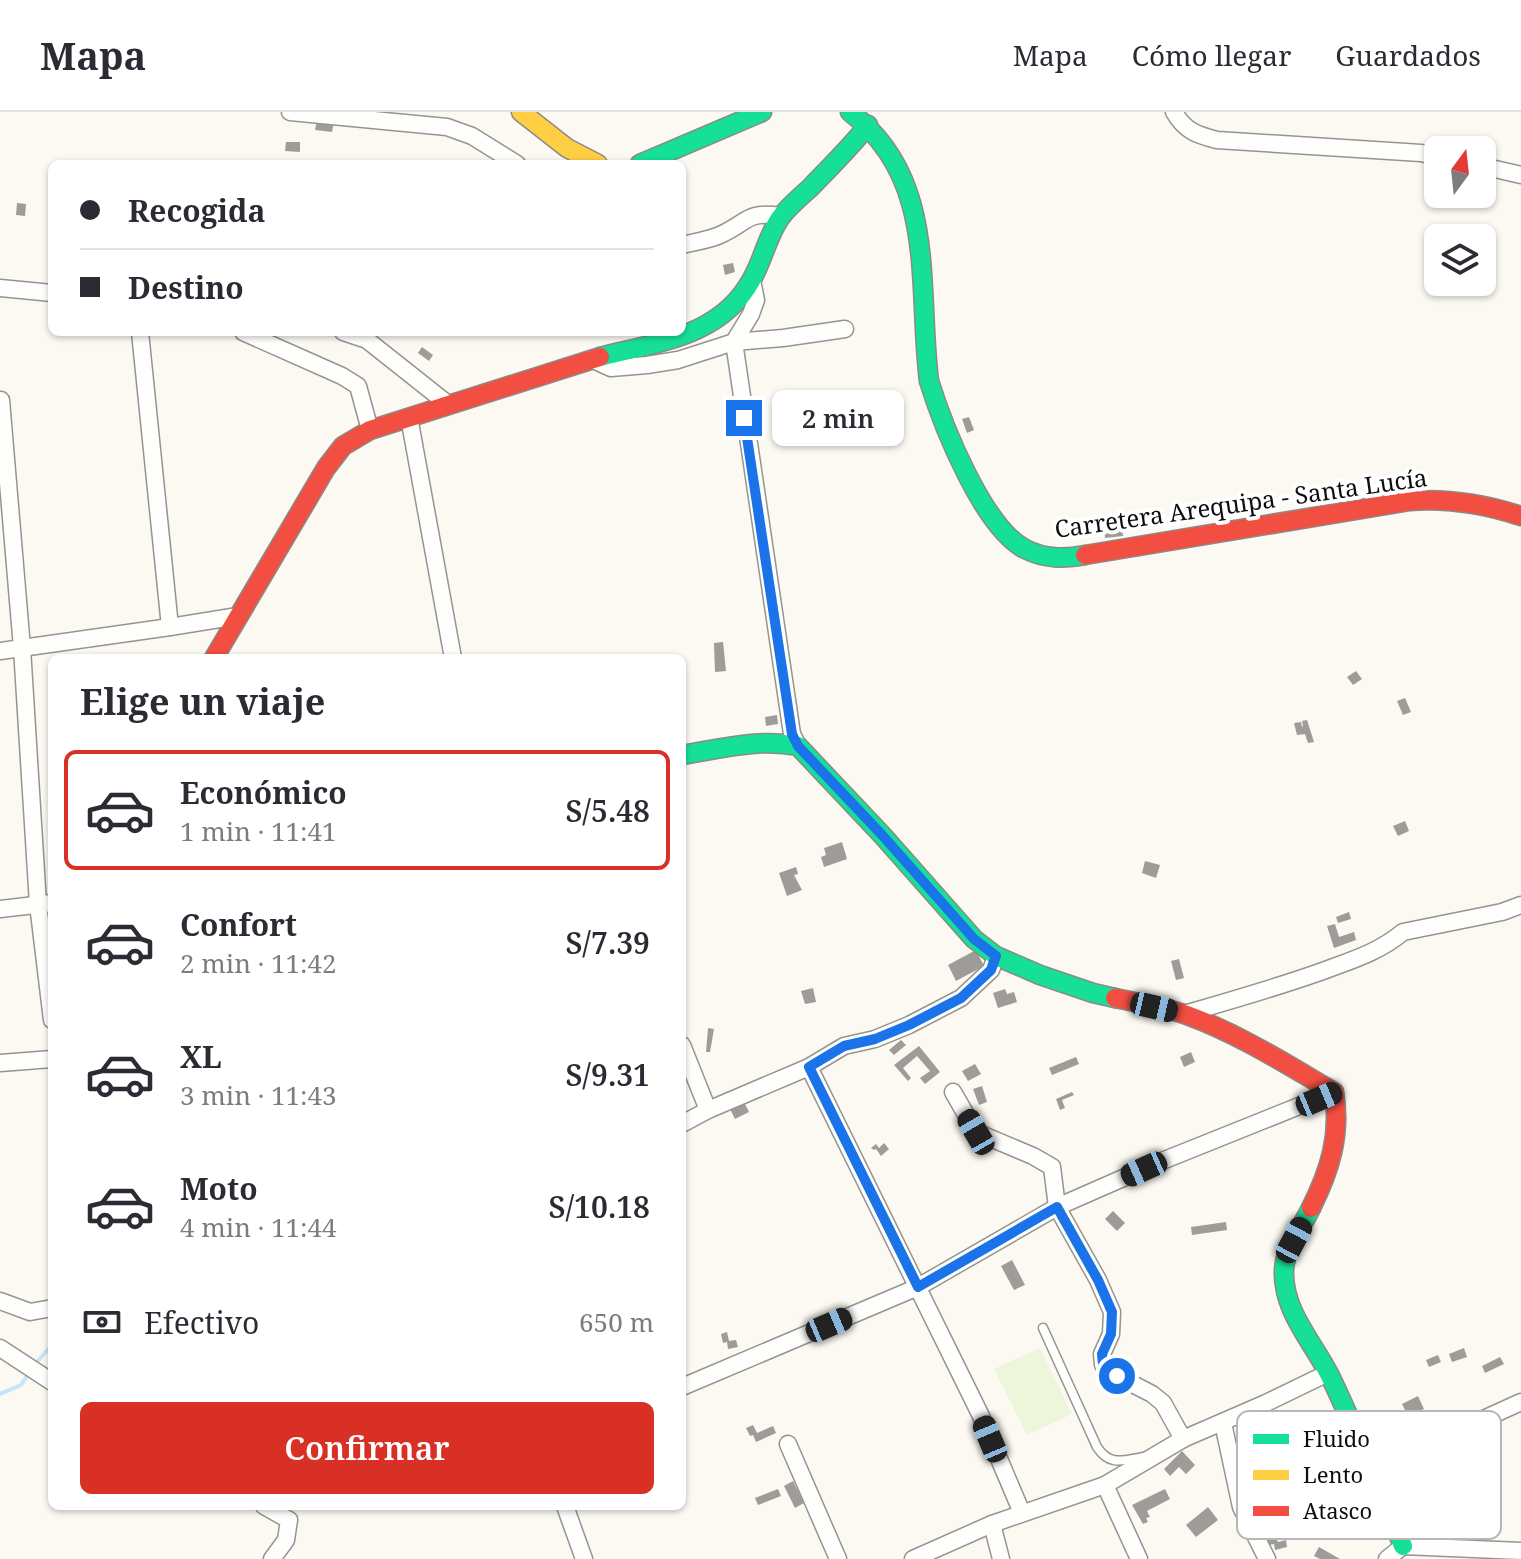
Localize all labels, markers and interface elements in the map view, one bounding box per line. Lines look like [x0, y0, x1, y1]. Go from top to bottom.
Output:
text: Mapa [40, 29, 146, 81]
text: Mapa [1013, 36, 1088, 74]
text: Cómo llegar [1132, 36, 1291, 74]
text: Guardados [1335, 36, 1481, 74]
north arrow [1424, 136, 1496, 208]
map controls [1424, 136, 1496, 296]
text: Recogida [128, 190, 266, 231]
button: layers [1424, 224, 1496, 296]
text: Destino [128, 267, 244, 308]
callout: 2 min [772, 390, 904, 446]
route end [726, 400, 762, 436]
text: 2 min [802, 400, 874, 436]
street label: Carretera Arequipa - Santa Lucía [1052, 460, 1429, 545]
text: Elige un viaje [80, 677, 325, 726]
text: Económico [180, 772, 347, 813]
icon: car [84, 774, 156, 846]
text: S/5.48 [565, 790, 650, 831]
text: 1 min · 11:41 [180, 813, 337, 849]
text: Confort [180, 904, 297, 945]
icon: car [84, 906, 156, 978]
text: S/7.39 [565, 922, 650, 963]
text: 2 min · 11:42 [180, 945, 337, 981]
car [1128, 990, 1180, 1024]
text: XL [180, 1036, 222, 1077]
icon: car [84, 1038, 156, 1110]
text: S/9.31 [565, 1054, 650, 1095]
text: 3 min · 11:43 [180, 1077, 337, 1113]
car [1292, 1079, 1346, 1119]
car [954, 1105, 998, 1159]
car [1117, 1148, 1171, 1190]
text: Moto [180, 1168, 258, 1209]
icon: car [84, 1170, 156, 1242]
text: S/10.18 [549, 1186, 650, 1227]
text: 4 min · 11:44 [180, 1209, 337, 1245]
car [1272, 1213, 1316, 1267]
icon: cash [80, 1300, 124, 1344]
text: Efectivo [144, 1302, 259, 1343]
text: 650 m [579, 1304, 654, 1340]
car [802, 1305, 856, 1345]
route start [1099, 1358, 1135, 1394]
button: Confirmar [80, 1402, 654, 1494]
legend [1237, 1411, 1501, 1539]
car [970, 1412, 1010, 1466]
text: Fluido [1303, 1423, 1370, 1453]
text: Lento [1303, 1459, 1363, 1489]
text: Atasco [1303, 1495, 1372, 1525]

